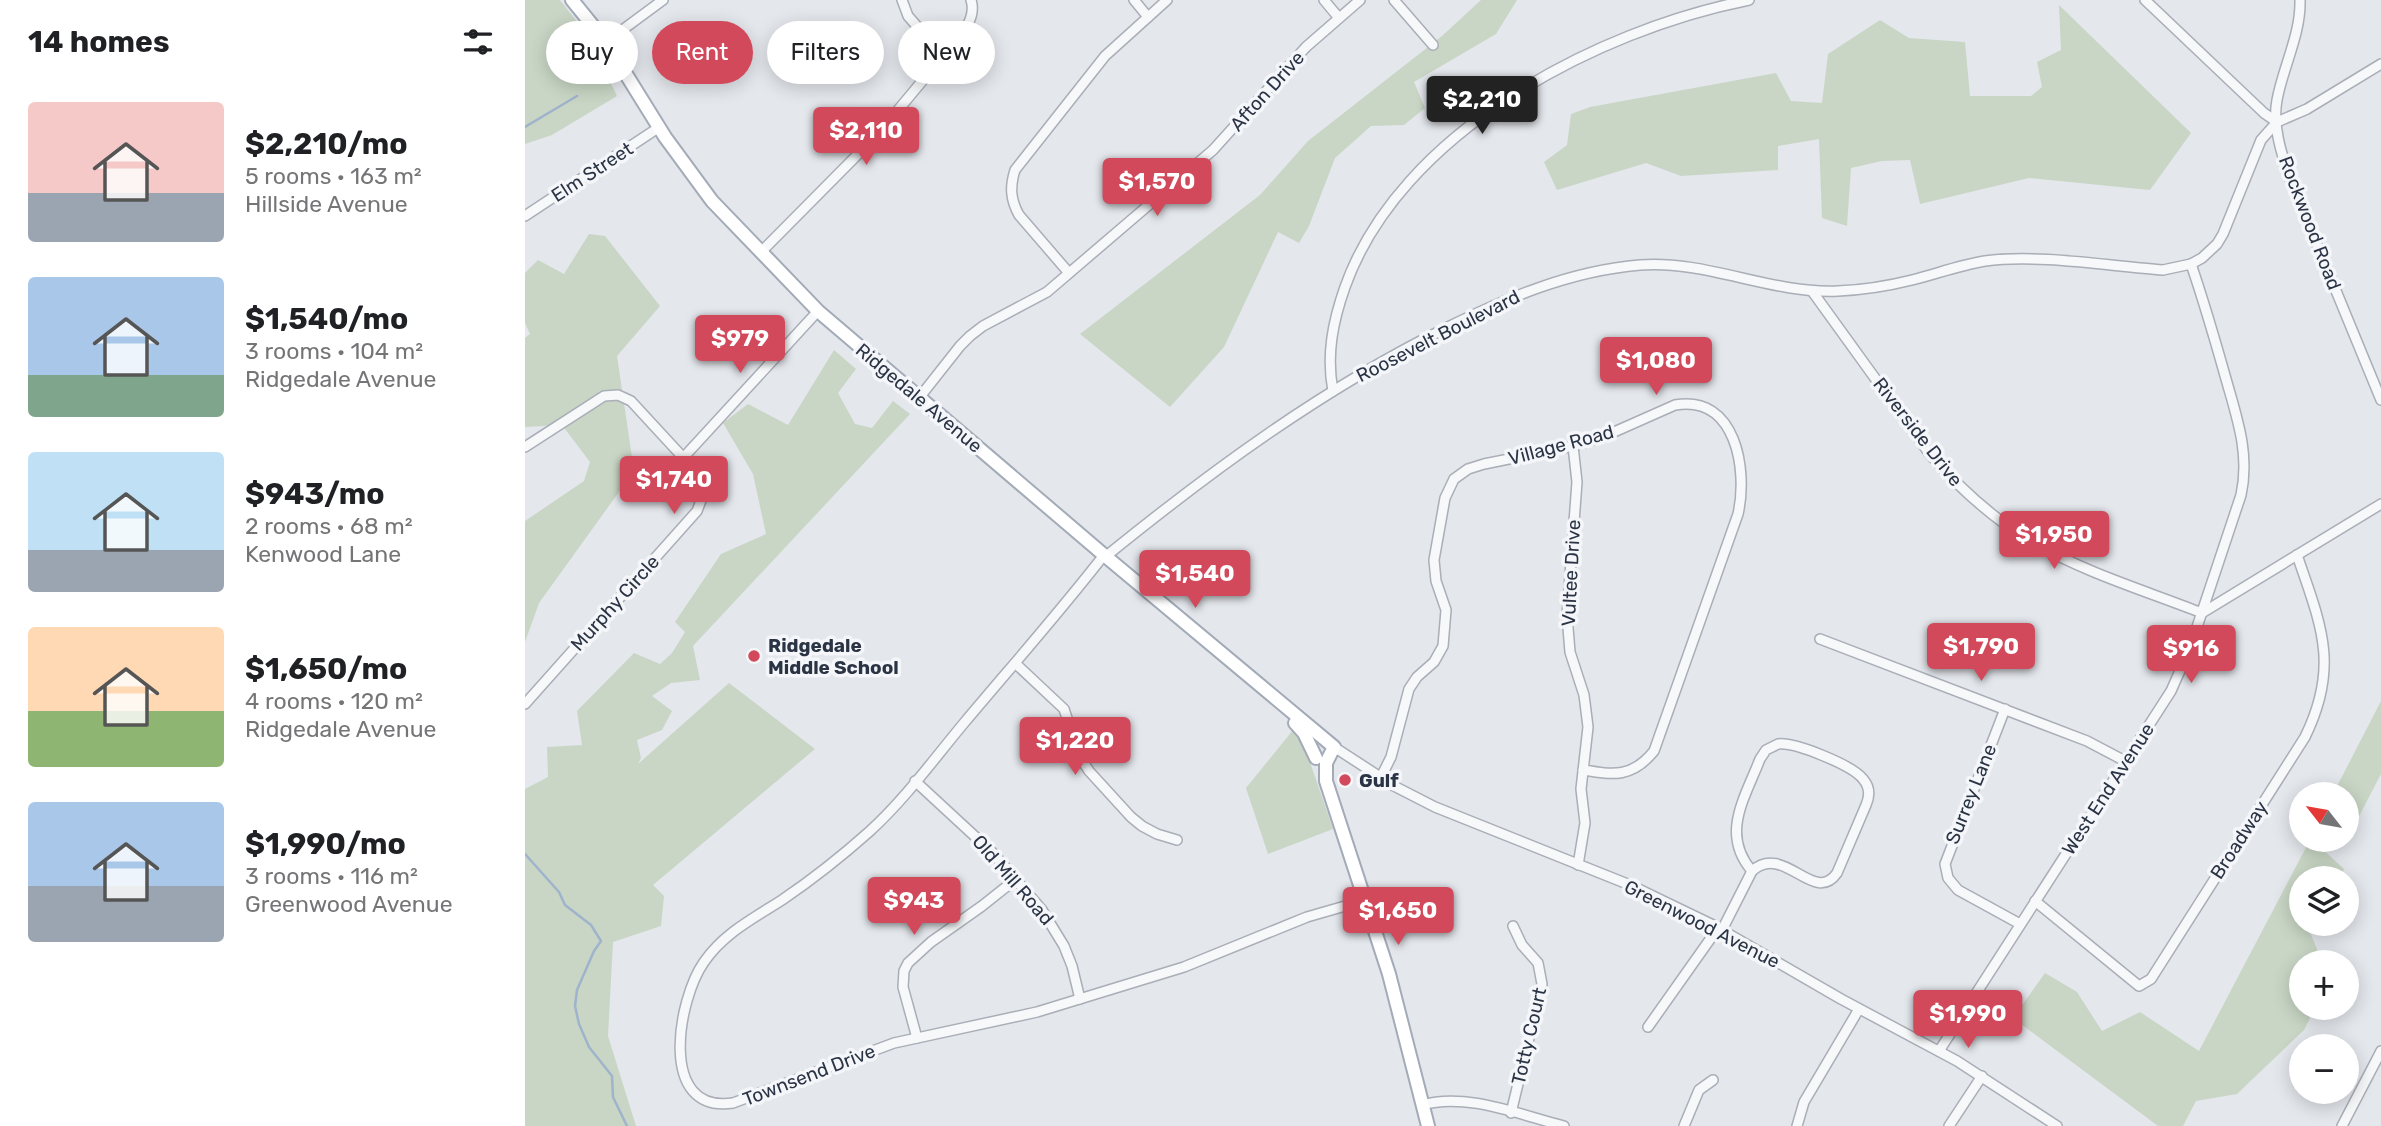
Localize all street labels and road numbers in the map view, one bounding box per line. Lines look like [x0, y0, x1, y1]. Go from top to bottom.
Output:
street label: Afton Drive [1225, 46, 1309, 136]
street label: Elm Street [547, 137, 638, 207]
street label: Rockwood Road [2274, 153, 2346, 293]
street label: Roosevelt Boulevard [1352, 285, 1524, 387]
street label: Ridgedale Avenue [851, 338, 987, 458]
street label: Riverside Drive [1868, 373, 1968, 491]
street label: Village Road [1506, 420, 1616, 470]
street label: Vultee Drive [1557, 519, 1585, 627]
street label: Murphy Circle [566, 550, 664, 656]
street label: West End Avenue [2057, 719, 2159, 859]
street label: Surrey Lane [1941, 741, 2001, 847]
street label: Broadway [2205, 797, 2273, 883]
street label: Old Mill Road [968, 830, 1058, 930]
street label: Greenwood Avenue [1620, 875, 1784, 973]
street label: Totty Court [1507, 985, 1551, 1087]
street label: Townsend Drive [739, 1039, 879, 1111]

